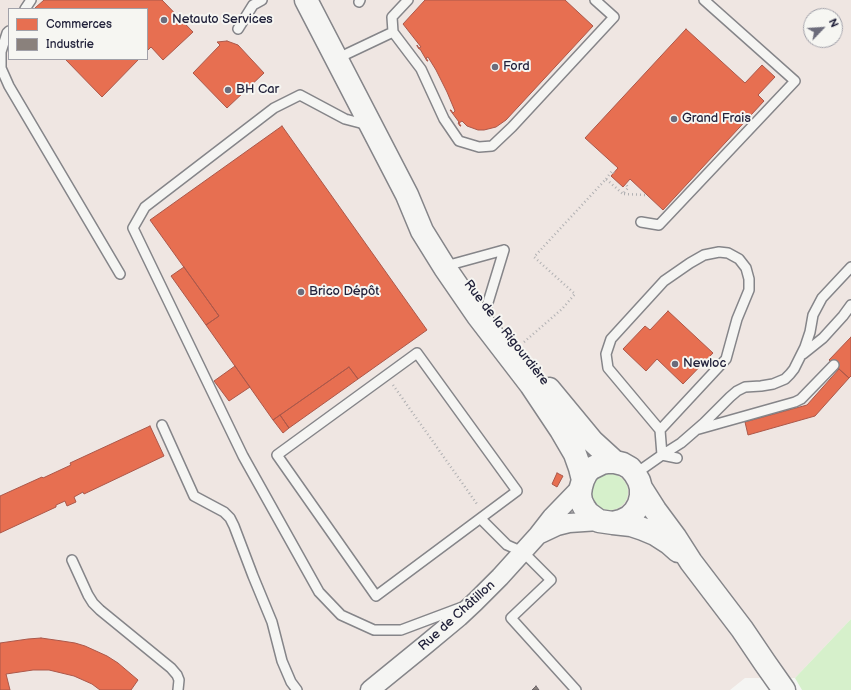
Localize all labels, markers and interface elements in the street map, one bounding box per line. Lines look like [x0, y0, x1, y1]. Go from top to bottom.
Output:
legend [8, 8, 148, 60]
north arrow [803, 8, 843, 48]
place label: Netauto Services [172, 12, 273, 28]
marker: Netauto Services [159, 15, 169, 25]
text: Commerces [46, 17, 112, 32]
text: N [826, 17, 841, 30]
text: Industrie [46, 37, 94, 52]
place label: Ford [503, 59, 530, 75]
marker: Ford [490, 62, 500, 72]
place label: BH Car [236, 82, 279, 98]
marker: BH Car [223, 85, 233, 95]
place label: Grand Frais [682, 111, 751, 127]
marker: Grand Frais [669, 114, 679, 124]
street label: Rue de la Rigourdière [460, 277, 552, 389]
place label: Brico Dépôt [309, 284, 379, 300]
marker: Brico Dépôt [296, 287, 306, 297]
place label: Newloc [683, 356, 726, 372]
marker: Newloc [670, 359, 680, 369]
street label: Rue de Châtillon [416, 578, 498, 654]

